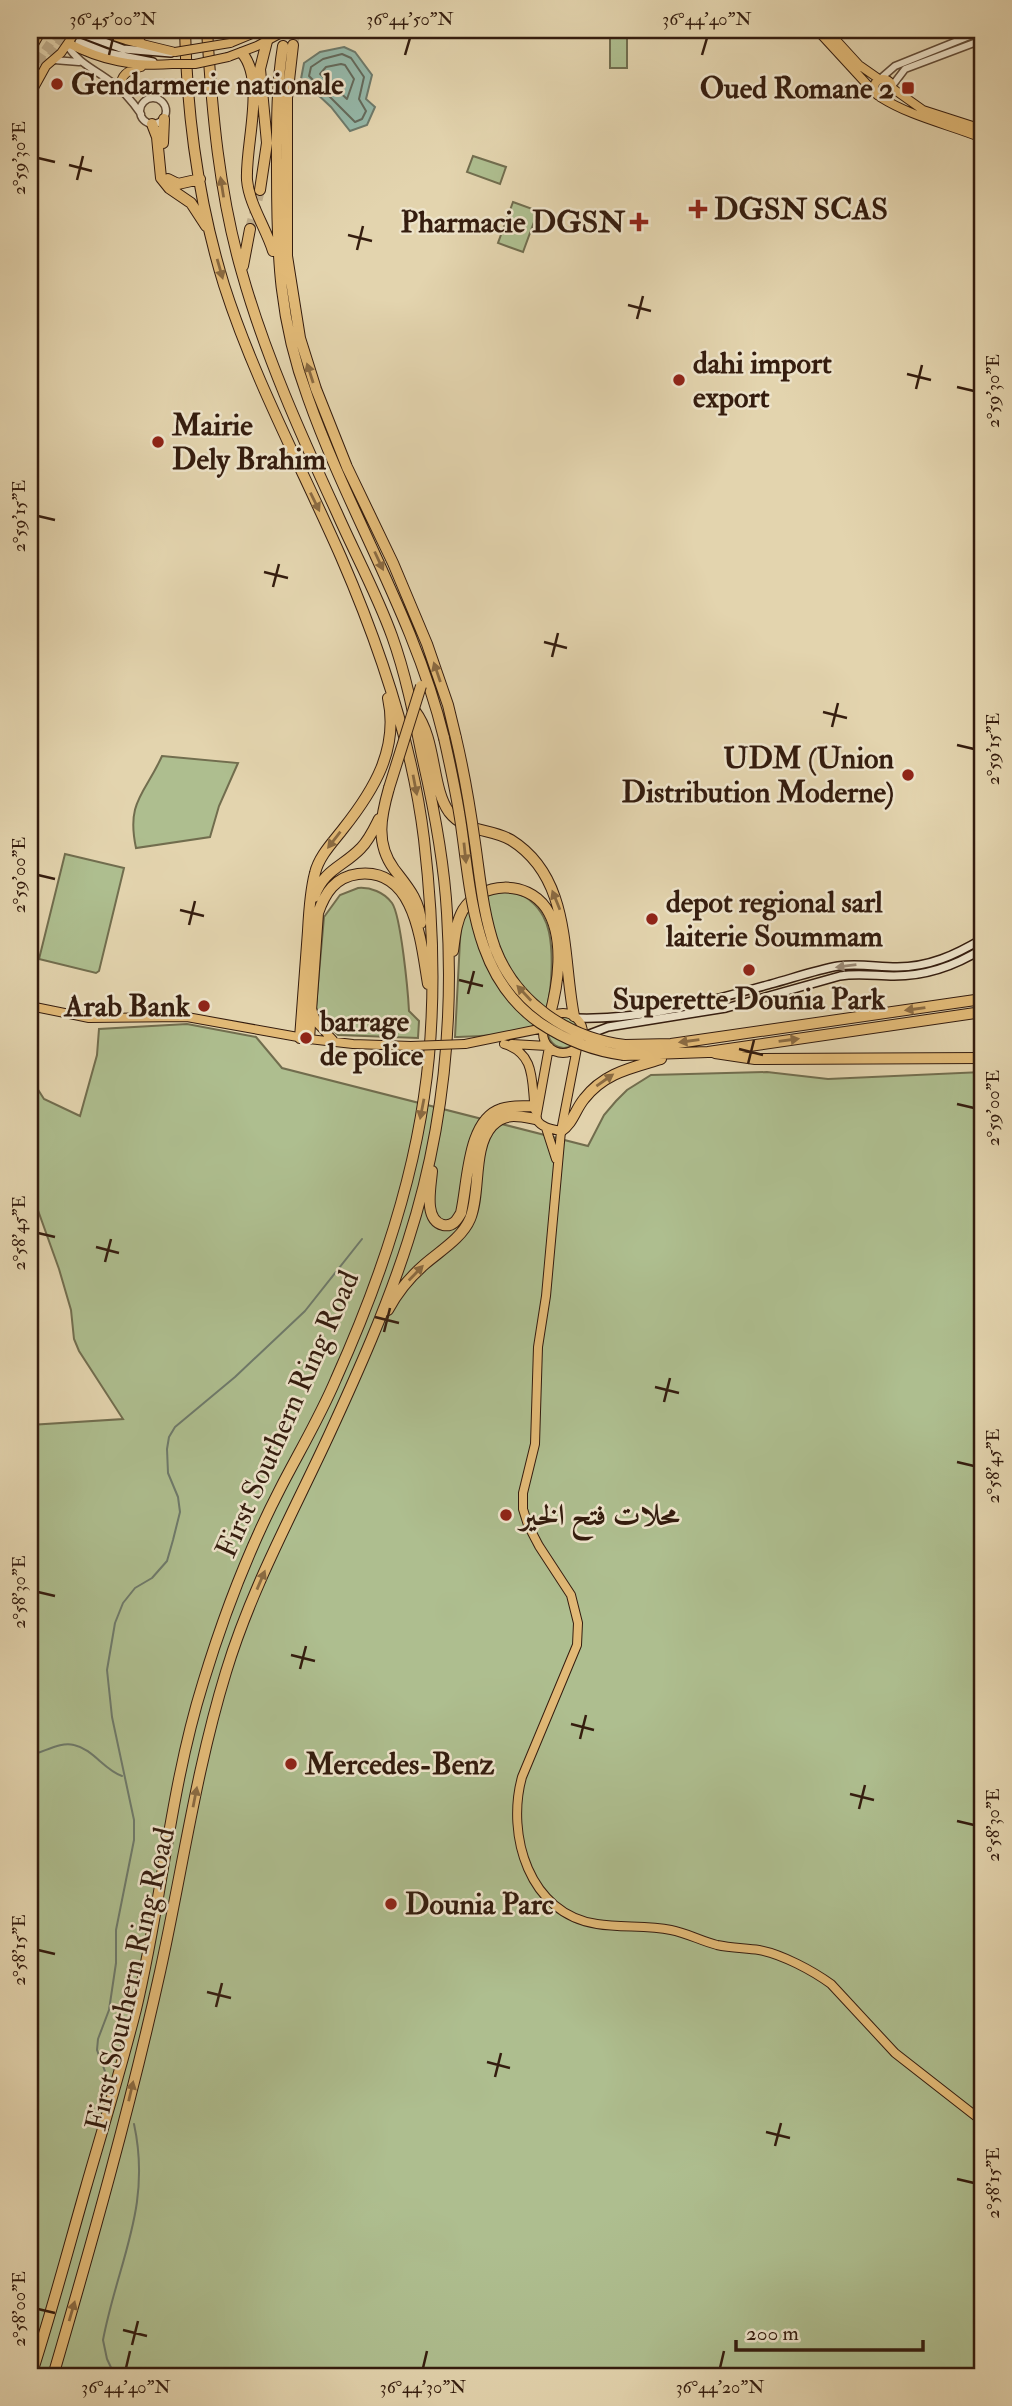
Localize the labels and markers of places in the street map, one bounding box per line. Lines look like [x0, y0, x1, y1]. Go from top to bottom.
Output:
place label: Gendarmerie nationale [71, 66, 344, 103]
place label: Oued Romane 2 [700, 70, 894, 107]
marker: Gendarmerie nationale [49, 76, 65, 92]
marker: Oued Romane 2 [900, 80, 916, 96]
place label: DGSN SCAS [714, 191, 888, 228]
marker: DGSN SCAS [688, 199, 708, 219]
place label: Pharmacie DGSN [401, 204, 626, 241]
marker: Pharmacie DGSN [631, 214, 647, 230]
place label: dahi import export [693, 345, 832, 416]
marker: dahi import export [671, 372, 687, 388]
place label: Mairie Dely Brahim [171, 407, 327, 478]
marker: Mairie Dely Brahim [150, 434, 166, 450]
place label: UDM (Union Distribution Moderne) [622, 740, 895, 811]
marker: UDM (Union Distribution Moderne) [900, 767, 916, 783]
place label: depot regional sarl laiterie Soummam [665, 884, 884, 955]
marker: depot regional sarl laiterie Soummam [644, 911, 660, 927]
marker: Superette Dounia Park [741, 962, 757, 978]
place label: Superette Dounia Park [613, 981, 886, 1018]
place label: Arab Bank [63, 988, 191, 1025]
marker: Arab Bank [196, 998, 212, 1014]
place label: barrage de police [319, 1003, 424, 1074]
marker: barrage de police [298, 1030, 314, 1046]
place label: محلات فتح الخير [517, 1497, 680, 1542]
marker: محلات فتح الخير [498, 1507, 514, 1523]
place label: Mercedes-Benz [304, 1746, 495, 1783]
marker: Mercedes-Benz [283, 1756, 299, 1772]
place label: Dounia Parc [405, 1886, 554, 1923]
marker: Dounia Parc [383, 1896, 399, 1912]

